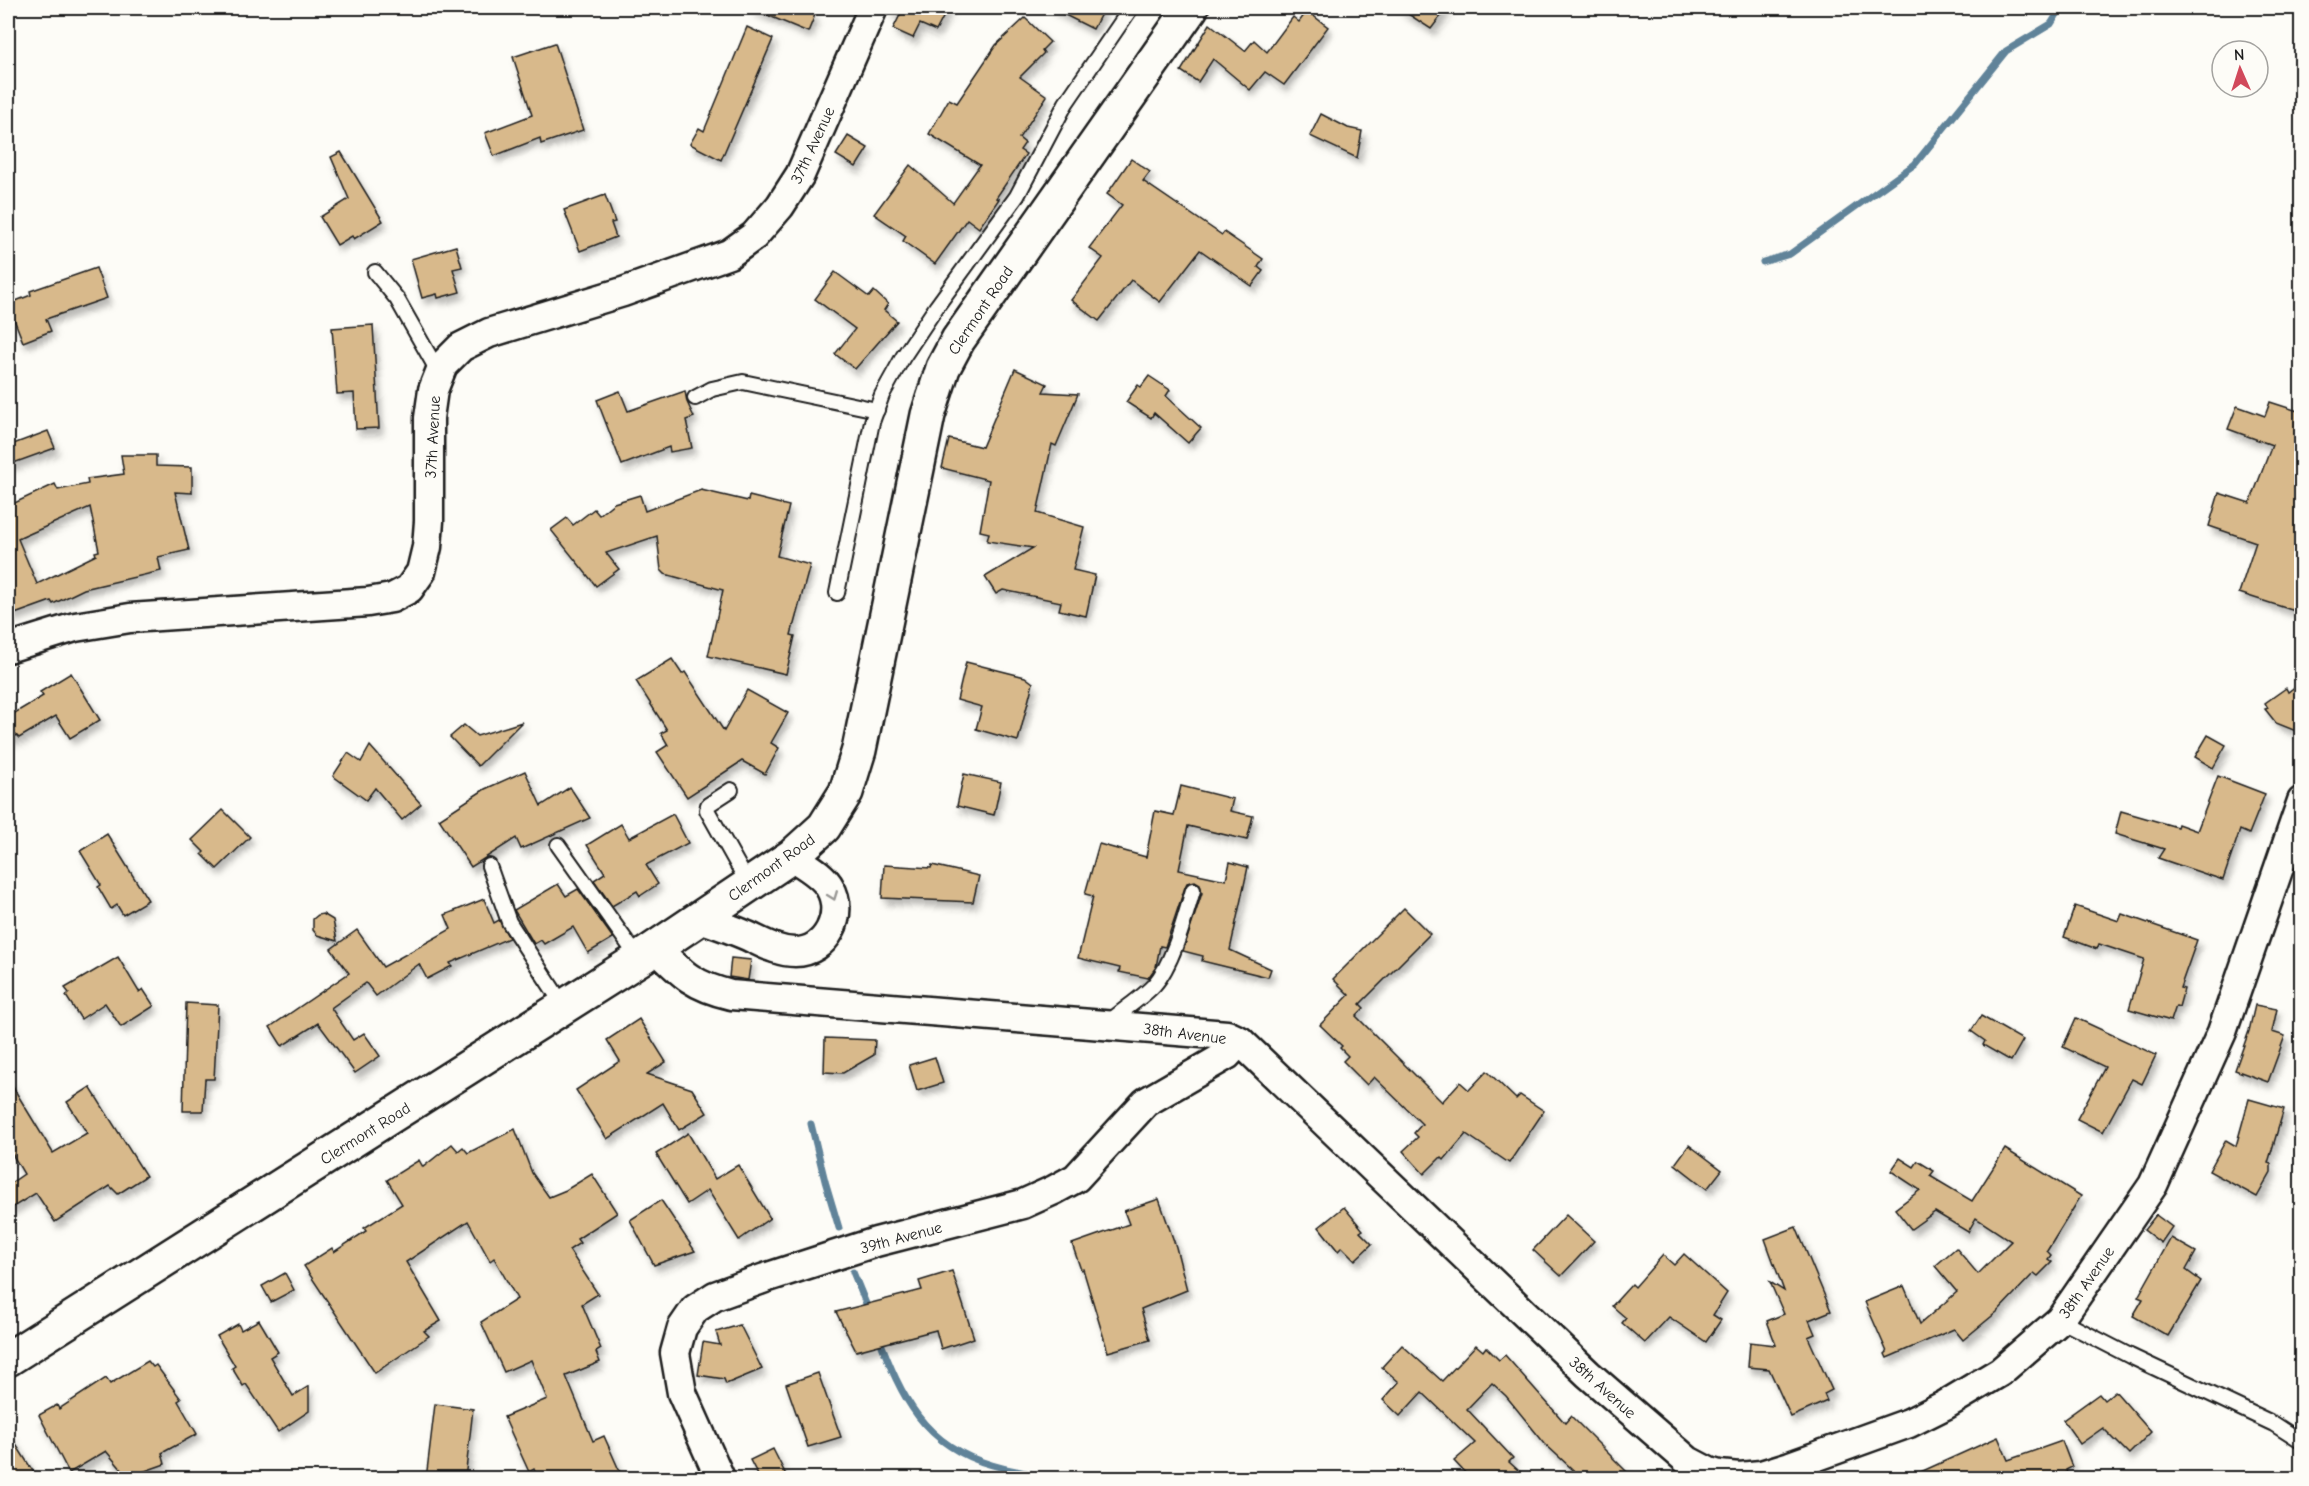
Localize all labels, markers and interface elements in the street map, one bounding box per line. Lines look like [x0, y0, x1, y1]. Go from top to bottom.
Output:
north arrow [2210, 39, 2270, 99]
text: N [2234, 46, 2245, 64]
street label: 37th Avenue [787, 104, 839, 187]
street label: Clermont Road [945, 263, 1017, 358]
street label: 37th Avenue [422, 395, 444, 479]
street label: Clermont Road [725, 830, 818, 905]
one-way arrow [825, 890, 838, 900]
street label: 38th Avenue [1142, 1020, 1227, 1048]
street label: Clermont Road [317, 1099, 414, 1169]
street label: 39th Avenue [858, 1218, 944, 1258]
street label: 38th Avenue [2055, 1243, 2118, 1322]
street label: 38th Avenue [1565, 1353, 1639, 1422]

